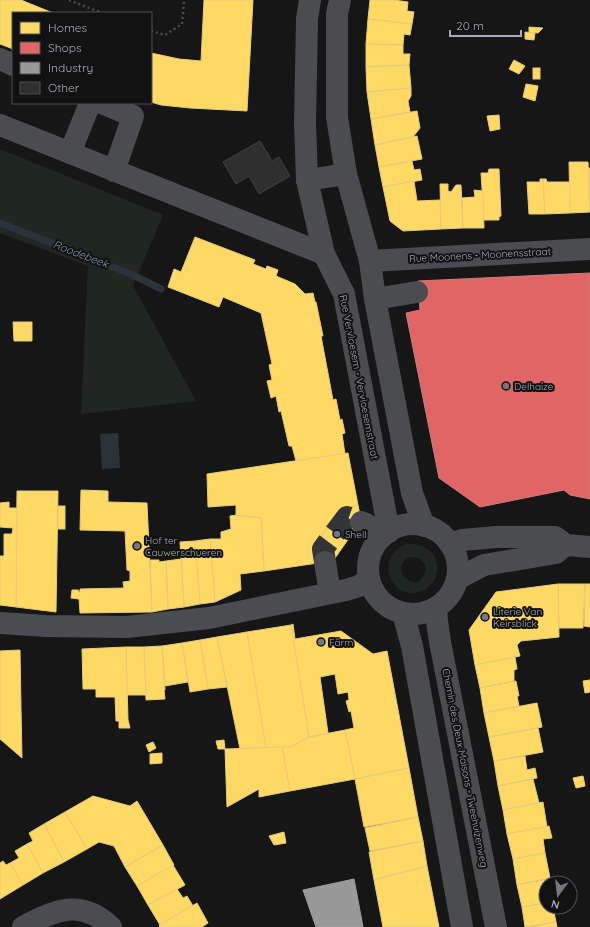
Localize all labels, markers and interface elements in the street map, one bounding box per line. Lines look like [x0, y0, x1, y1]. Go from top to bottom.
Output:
legend [12, 12, 152, 104]
scale bar [450, 12, 521, 38]
text: 20 m [456, 18, 484, 33]
text: Homes [48, 20, 88, 35]
text: Shops [48, 40, 82, 55]
text: Industry [48, 60, 93, 75]
text: Other [48, 80, 80, 95]
water label: Roodebeek [51, 237, 112, 271]
street label: Rue Moonens - Moonensstraat [409, 245, 552, 265]
street label: Rue Vervloesem - Vervloesemstraat [337, 294, 381, 461]
place label: Delhaize [514, 380, 554, 393]
marker: Delhaize [501, 381, 511, 391]
place label: Shell [345, 528, 367, 541]
marker: Shell [332, 529, 342, 539]
place label: Hof ter Cauwerschueren [145, 534, 222, 559]
marker: Hof ter Cauwerschueren [132, 541, 142, 551]
place label: Literie Van Keirsblick [493, 605, 542, 630]
marker: Literie Van Keirsblick [480, 612, 490, 622]
place label: Färm [329, 636, 354, 649]
marker: Färm [316, 637, 326, 647]
street label: Chemin des Deux Maisons - Tweehuizenweg [439, 667, 491, 869]
north arrow [538, 875, 578, 915]
text: N [550, 897, 561, 912]

